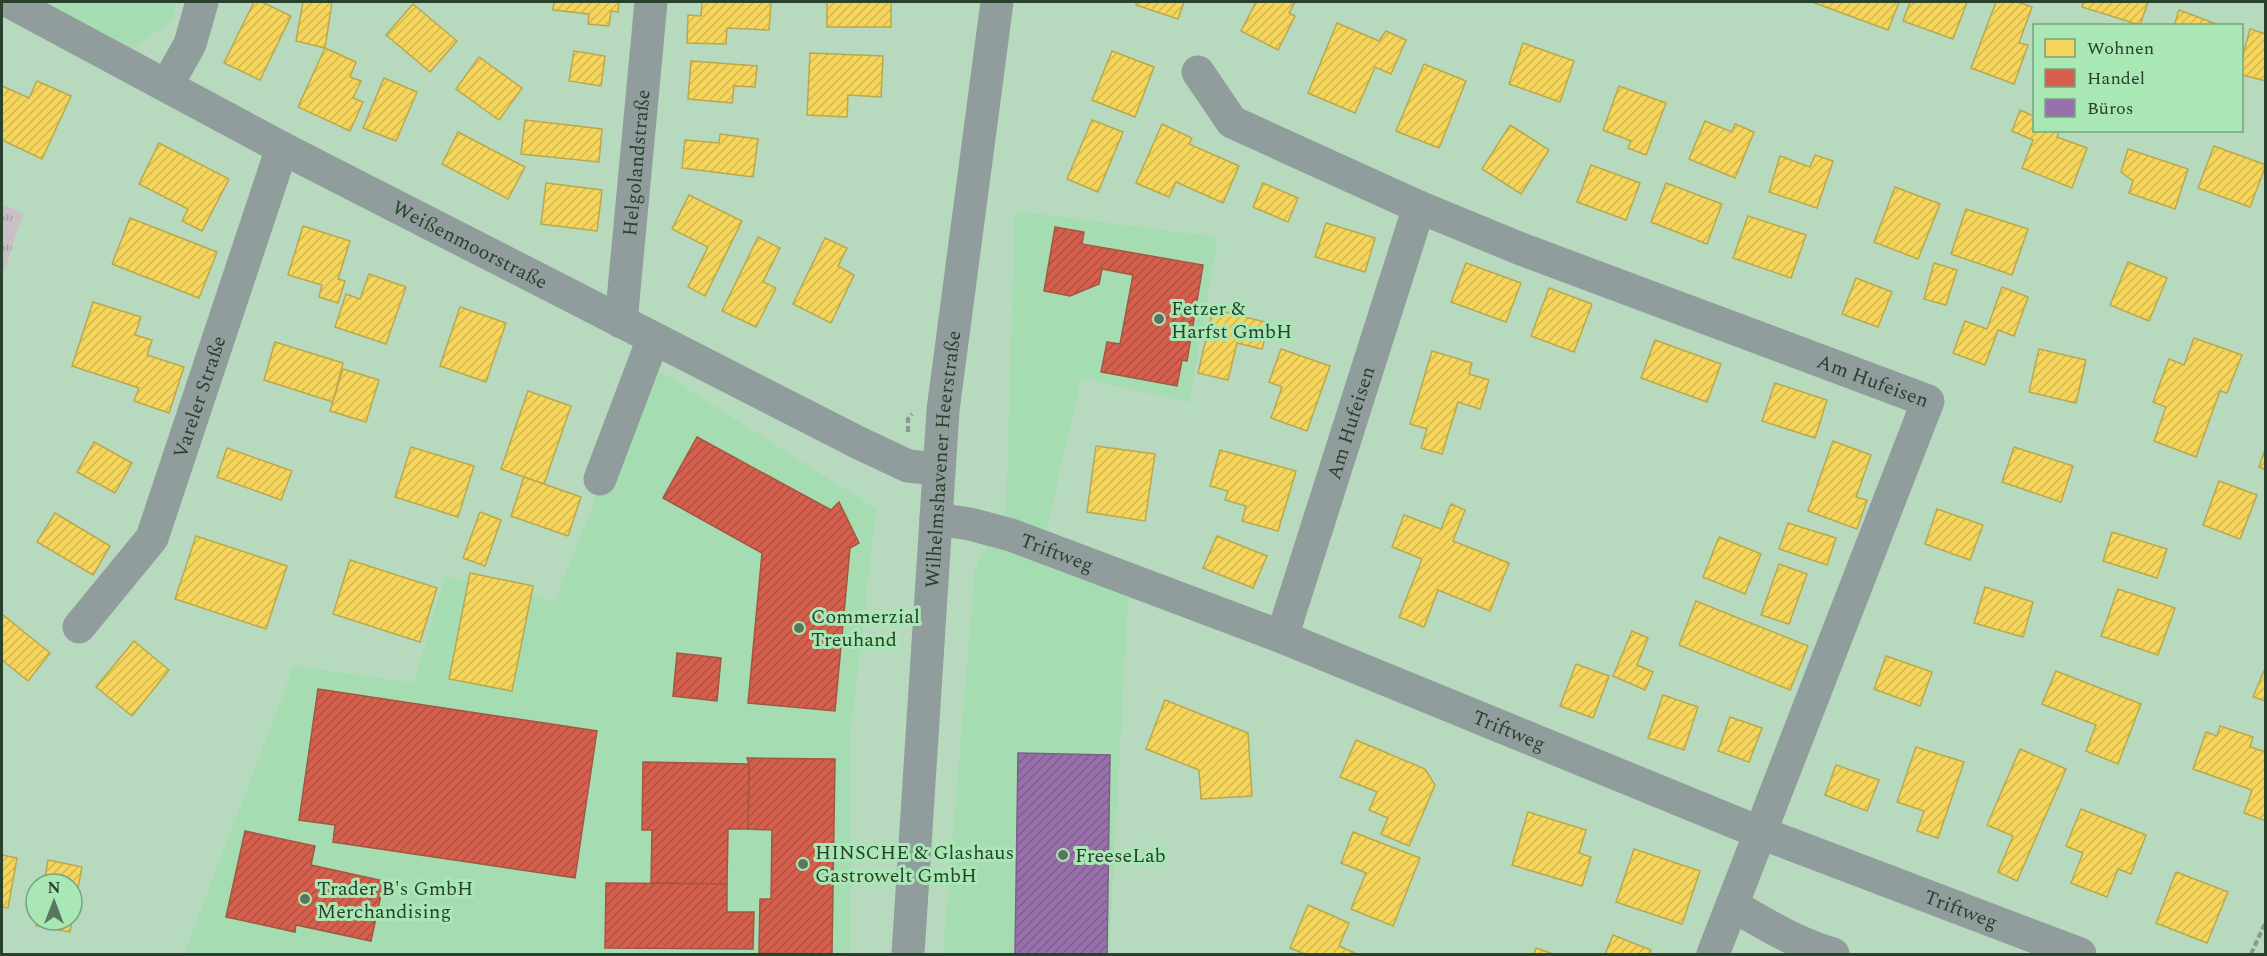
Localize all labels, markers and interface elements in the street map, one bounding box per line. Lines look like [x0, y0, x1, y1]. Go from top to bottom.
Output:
legend [2033, 24, 2243, 132]
text: Wohnen [2087, 35, 2154, 62]
text: Handel [2087, 65, 2145, 92]
street label: Helgolandstraße [615, 88, 659, 237]
text: Büros [2087, 95, 2134, 122]
street label: Weißenmoorstraße [387, 193, 553, 297]
place label: Fetzer & Harfst GmbH [1171, 294, 1292, 347]
marker: Fetzer & Harfst GmbH [1152, 312, 1166, 326]
street label: Wilhelmshavener Heerstraße [918, 329, 969, 589]
street label: Vareler Straße [166, 332, 234, 462]
street label: Am Hufeisen [1812, 347, 1933, 416]
street label: Am Hufeisen [1319, 362, 1383, 483]
street label: Triftweg [1016, 526, 1098, 581]
place label: Commerzial Treuhand [811, 602, 920, 655]
marker: Commerzial Treuhand [792, 621, 806, 635]
street label: Triftweg [1468, 703, 1550, 759]
place label: HINSCHE & Glashaus Gastrowelt GmbH [815, 838, 1014, 891]
place label: FreeseLab [1075, 841, 1166, 871]
marker: FreeseLab [1056, 848, 1070, 862]
marker: HINSCHE & Glashaus Gastrowelt GmbH [796, 857, 810, 871]
north arrow [24, 872, 84, 932]
place label: Trader B's GmbH Merchandising [317, 874, 473, 927]
text: N [47, 876, 61, 900]
street label: Triftweg [1920, 882, 2002, 937]
marker: Trader B's GmbH Merchandising [298, 892, 312, 906]

